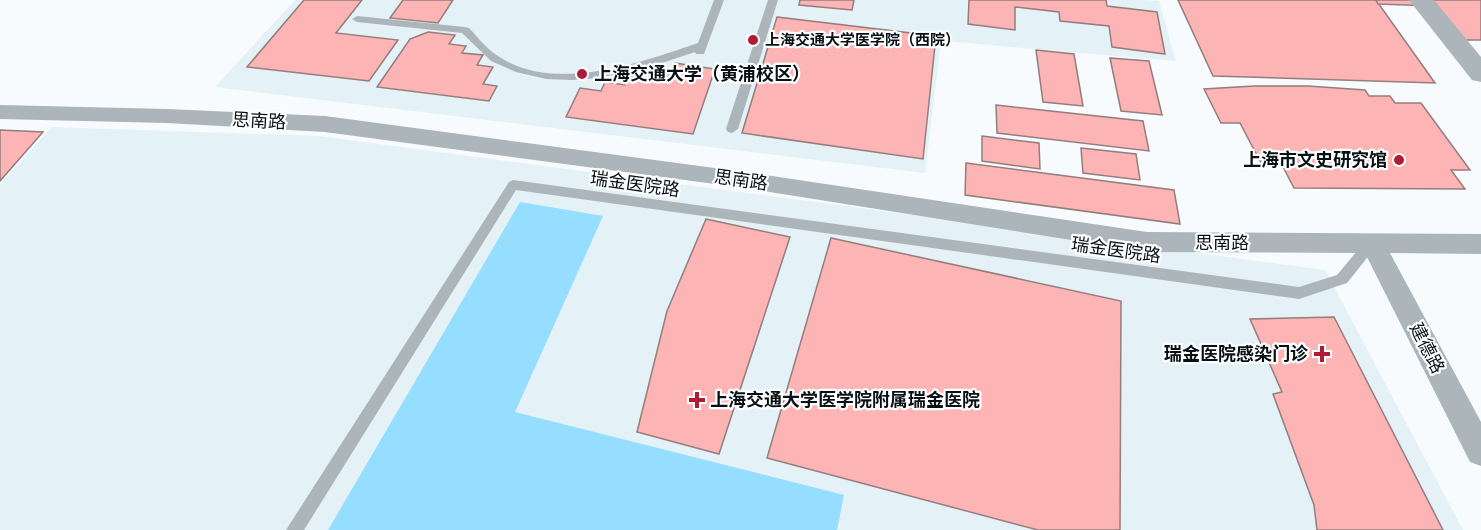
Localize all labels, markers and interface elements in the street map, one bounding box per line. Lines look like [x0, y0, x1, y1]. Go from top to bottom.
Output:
place label: 上海交通大学医学院（西院） [765, 31, 960, 49]
marker: 上海交通大学医学院（西院） [746, 33, 760, 47]
place label: 上海交通大学（黄浦校区） [594, 63, 810, 84]
marker: 上海交通大学（黄浦校区） [575, 67, 589, 81]
street label: 思南路 [232, 109, 287, 132]
place label: 上海市文史研究馆 [1243, 149, 1387, 170]
marker: 上海市文史研究馆 [1392, 153, 1406, 167]
street label: 思南路 [713, 165, 769, 194]
street label: 瑞金医院路 [589, 167, 681, 200]
street label: 思南路 [1195, 232, 1249, 253]
street label: 瑞金医院路 [1070, 233, 1162, 266]
street label: 建德路 [1406, 319, 1449, 377]
place label: 瑞金医院感染门诊 [1164, 343, 1308, 364]
marker: 瑞金医院感染门诊 [1313, 345, 1331, 363]
place label: 上海交通大学医学院附属瑞金医院 [710, 389, 980, 410]
marker: 上海交通大学医学院附属瑞金医院 [688, 391, 706, 409]

